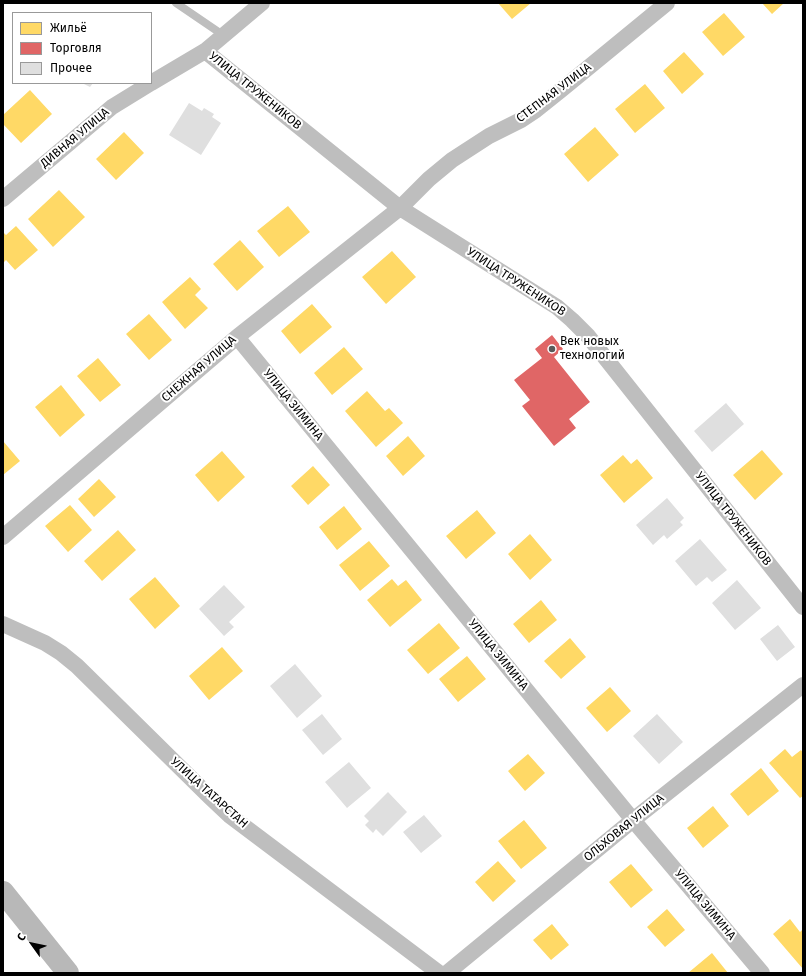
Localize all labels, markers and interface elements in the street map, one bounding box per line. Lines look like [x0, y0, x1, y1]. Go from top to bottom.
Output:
legend [12, 12, 152, 84]
text: Жильё [50, 21, 87, 35]
text: Торговля [50, 41, 102, 55]
street label: УЛИЦА ТРУЖЕНИКОВ [206, 49, 304, 133]
street label: СТЕПНАЯ УЛИЦА [514, 60, 594, 126]
text: Прочее [50, 61, 92, 75]
street label: ДИВНАЯ УЛИЦА [38, 105, 112, 171]
street label: УЛИЦА ТРУЖЕНИКОВ [464, 245, 568, 319]
street label: СНЕЖНАЯ УЛИЦА [159, 333, 239, 405]
place label: Век новых технологий [560, 335, 625, 363]
marker: Век новых технологий [547, 344, 557, 354]
street label: УЛИЦА ЗИМИНА [260, 367, 326, 443]
street label: УЛИЦА ТРУЖЕНИКОВ [692, 469, 774, 569]
street label: УЛИЦА ЗИМИНА [465, 617, 531, 693]
street label: УЛИЦА ТАТАРСТАН [167, 755, 251, 831]
street label: ОЛЬХОВАЯ УЛИЦА [581, 791, 667, 865]
street label: УЛИЦА ЗИМИНА [671, 867, 739, 943]
north arrow [12, 924, 52, 964]
text: С [14, 931, 29, 943]

